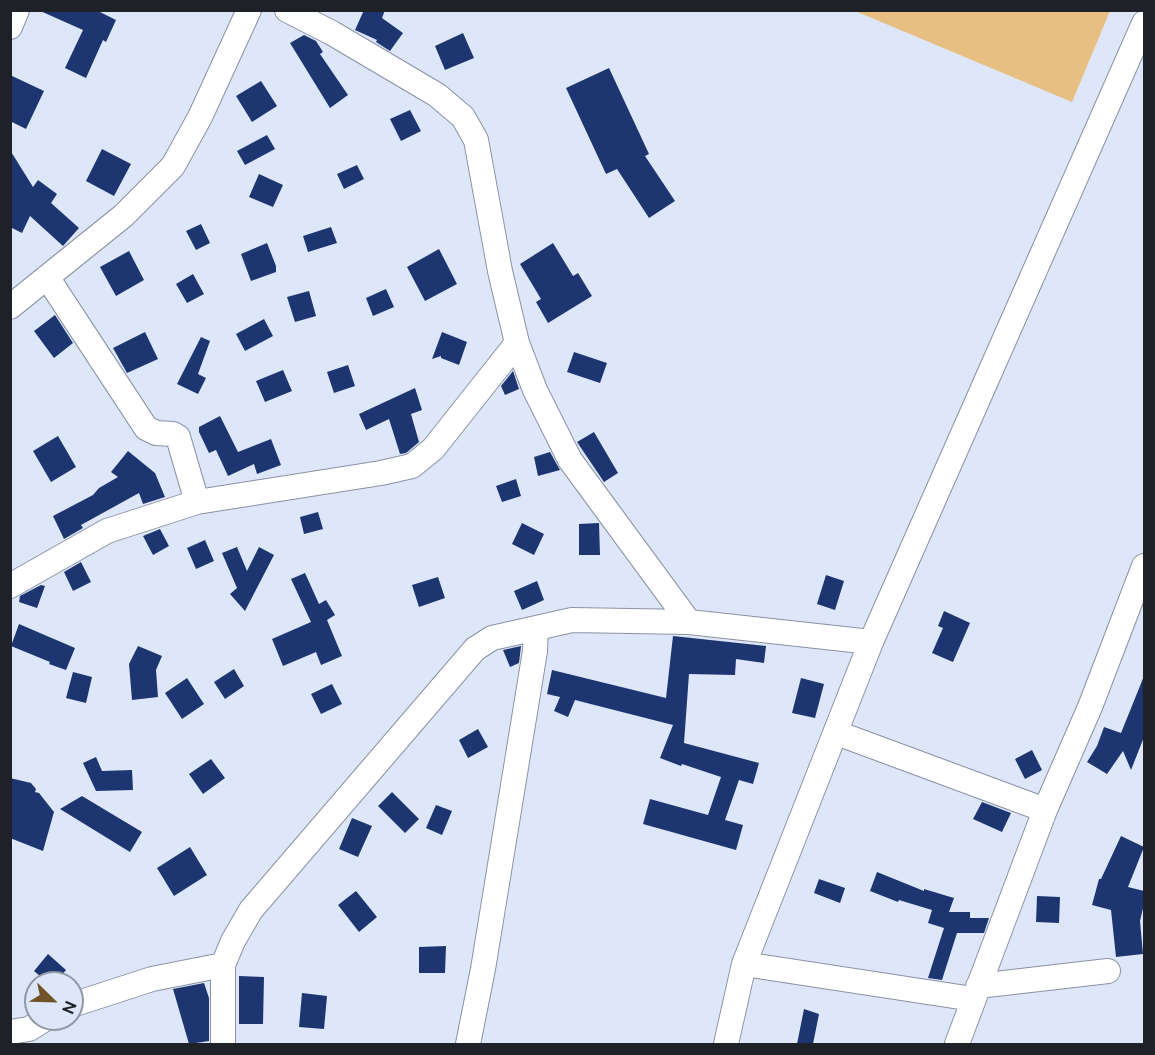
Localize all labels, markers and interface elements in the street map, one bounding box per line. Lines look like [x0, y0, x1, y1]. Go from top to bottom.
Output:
north arrow [24, 971, 84, 1031]
text: N [58, 998, 80, 1017]

